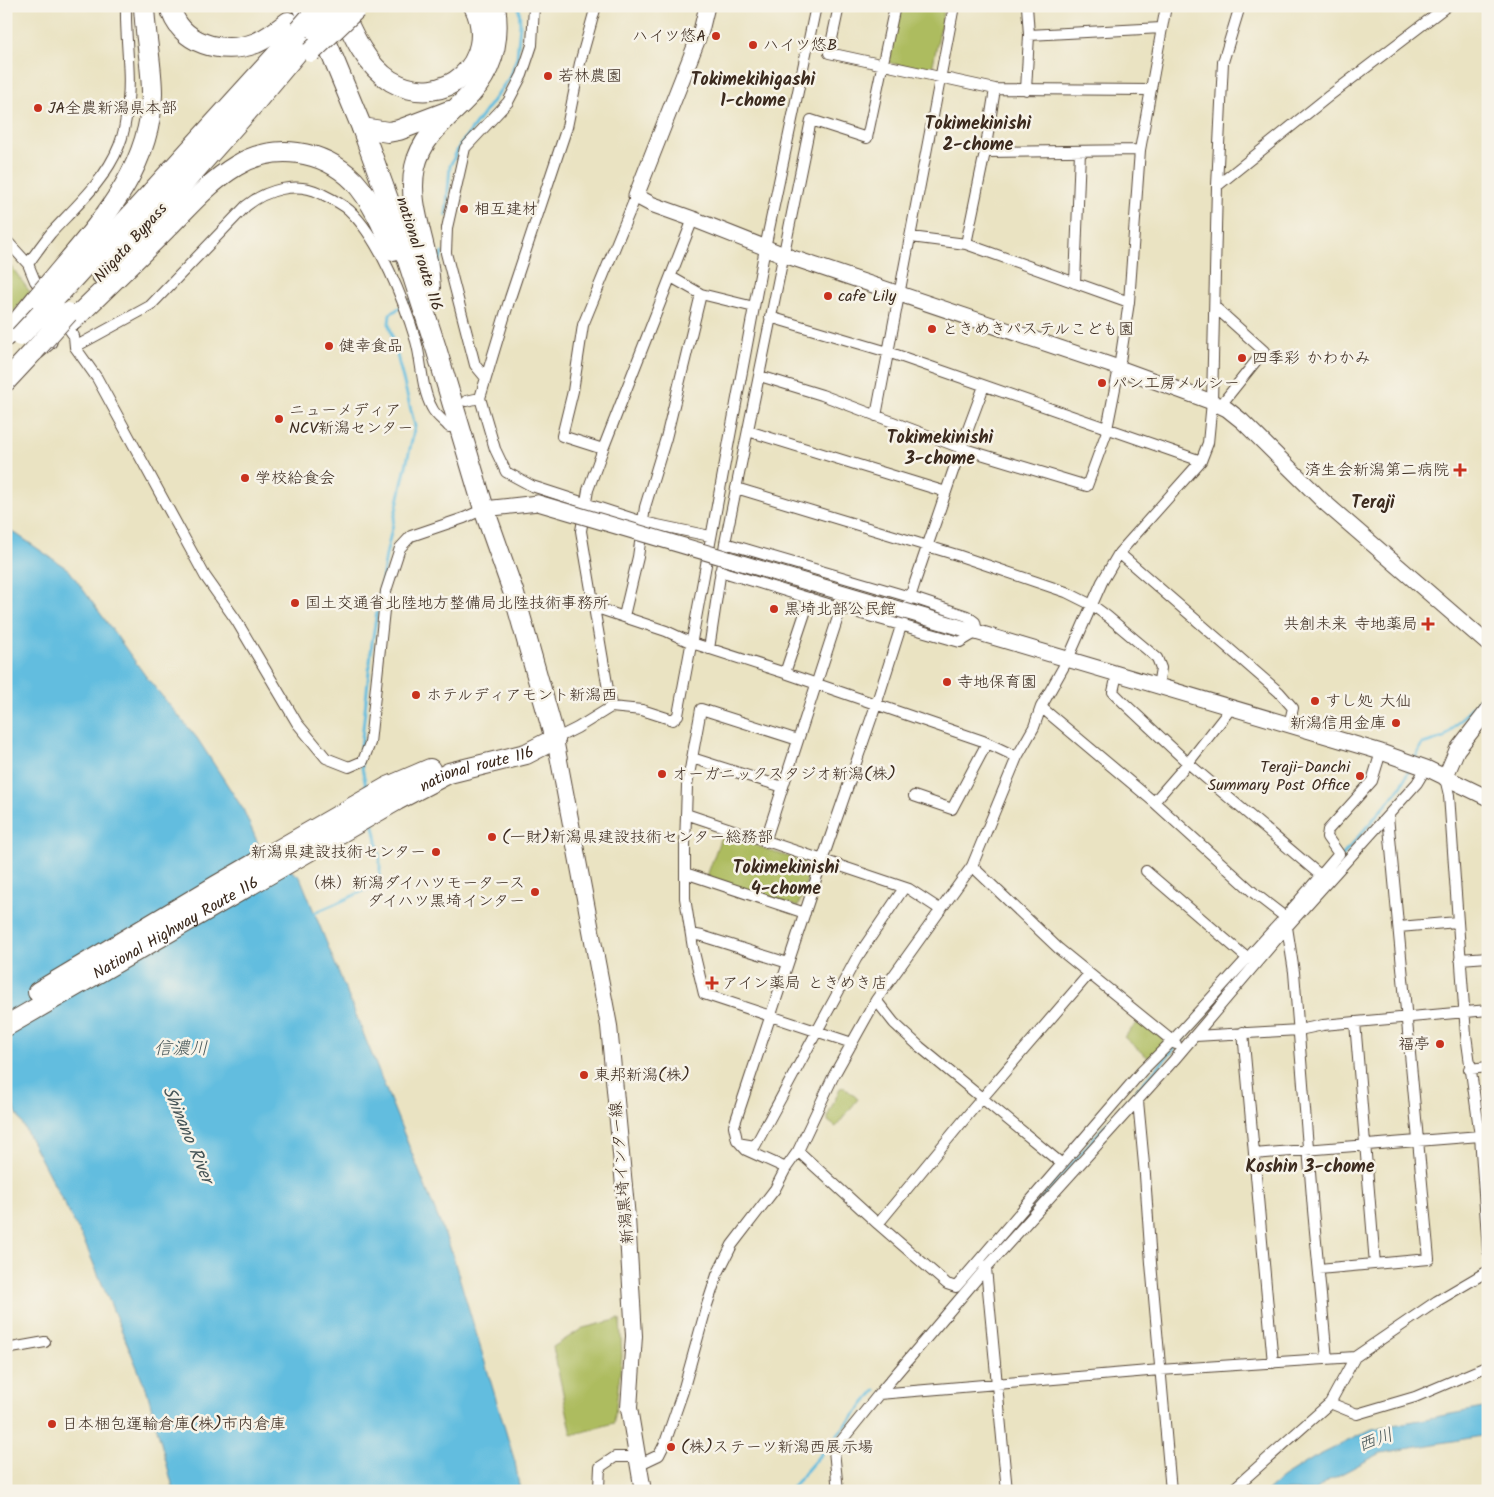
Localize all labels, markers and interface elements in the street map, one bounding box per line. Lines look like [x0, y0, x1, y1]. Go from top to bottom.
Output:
place label: ハイツ悠A [632, 24, 706, 49]
marker: ハイツ悠A [710, 30, 722, 42]
place label: ハイツ悠B [763, 33, 837, 58]
marker: ハイツ悠B [747, 39, 759, 51]
place label: 若林農園 [558, 64, 622, 89]
district label: Tokimekihigashi 1-chome [691, 66, 816, 116]
marker: 若林農園 [542, 70, 554, 82]
place label: JA全農新潟県本部 [48, 96, 177, 121]
marker: JA全農新潟県本部 [32, 102, 44, 114]
district label: Tokimekinishi 2-chome [925, 110, 1032, 160]
street label: national route 116 [389, 194, 449, 314]
street label: Niigata Bypass [88, 197, 174, 289]
place label: 相互建材 [474, 197, 538, 222]
marker: 相互建材 [458, 203, 470, 215]
place label: cafe Lily [838, 284, 897, 309]
marker: cafe Lily [822, 290, 834, 302]
place label: ときめきパステルこども園 [942, 317, 1134, 342]
marker: ときめきパステルこども園 [926, 323, 938, 335]
place label: 健幸食品 [339, 334, 403, 359]
marker: 健幸食品 [323, 340, 335, 352]
place label: 四季彩 かわかみ [1252, 346, 1370, 371]
marker: 四季彩 かわかみ [1236, 352, 1248, 364]
place label: パン工房メルシー [1112, 371, 1240, 396]
marker: パン工房メルシー [1096, 377, 1108, 389]
place label: ニューメディア NCV新潟センター [289, 398, 413, 441]
marker: ニューメディア NCV新潟センター [273, 413, 285, 425]
district label: Tokimekinishi 3-chome [887, 424, 994, 474]
place label: 済生会新潟第二病院 [1305, 458, 1449, 483]
marker: 済生会新潟第二病院 [1453, 463, 1467, 477]
place label: 学校給食会 [255, 466, 335, 491]
marker: 学校給食会 [239, 472, 251, 484]
district label: Teraji [1351, 489, 1395, 518]
place label: 国土交通省北陸地方整備局北陸技術事務所 [305, 591, 609, 616]
marker: 国土交通省北陸地方整備局北陸技術事務所 [289, 597, 301, 609]
place label: 黒埼北部公民館 [784, 597, 896, 622]
marker: 黒埼北部公民館 [768, 603, 780, 615]
place label: 共創未来 寺地薬局 [1284, 612, 1418, 637]
marker: 共創未来 寺地薬局 [1422, 618, 1434, 630]
place label: 寺地保育園 [957, 670, 1037, 695]
marker: 寺地保育園 [941, 676, 953, 688]
place label: ホテルディアモント新潟西 [426, 683, 617, 708]
marker: ホテルディアモント新潟西 [410, 689, 422, 701]
place label: すし処 大仙 [1325, 689, 1411, 714]
marker: すし処 大仙 [1309, 695, 1321, 707]
place label: 新潟信用金庫 [1290, 711, 1386, 736]
marker: 新潟信用金庫 [1390, 717, 1402, 729]
street label: national route 116 [415, 739, 539, 799]
place label: Teraji-Danchi Summary Post Office [1208, 755, 1351, 798]
place label: オーガニックスタジオ新潟(株) [672, 762, 896, 787]
marker: オーガニックスタジオ新潟(株) [656, 768, 668, 780]
marker: Teraji-Danchi Summary Post Office [1354, 770, 1366, 782]
place label: (一財)新潟県建設技術センター総務部 [502, 825, 773, 850]
marker: (一財)新潟県建設技術センター総務部 [486, 831, 498, 843]
place label: 新潟県建設技術センター [251, 840, 426, 865]
marker: 新潟県建設技術センター [430, 846, 442, 858]
district label: Tokimekinishi 4-chome [733, 854, 840, 904]
street label: National Highway Route 116 [88, 870, 263, 986]
place label: （株）新潟ダイハツモータース ダイハツ黒埼インター [304, 871, 525, 914]
marker: （株）新潟ダイハツモータース ダイハツ黒埼インター [529, 886, 541, 898]
place label: アイン薬局 ときめき店 [722, 971, 887, 996]
marker: アイン薬局 ときめき店 [706, 977, 718, 989]
place label: 福亭 [1398, 1032, 1430, 1057]
water label: 信濃川 [154, 1035, 208, 1064]
marker: 福亭 [1434, 1038, 1446, 1050]
place label: 東邦新潟(株) [594, 1063, 690, 1088]
marker: 東邦新潟(株) [578, 1069, 590, 1081]
water label: Shinano River [154, 1082, 222, 1192]
street label: 新潟黒埼インター線 [603, 1100, 641, 1246]
district label: Koshin 3-chome [1245, 1153, 1375, 1182]
place label: 日本梱包運輸倉庫(株)市内倉庫 [62, 1412, 286, 1437]
marker: 日本梱包運輸倉庫(株)市内倉庫 [46, 1418, 58, 1430]
water label: 西川 [1354, 1421, 1398, 1461]
place label: (株)ステーツ新潟西展示場 [681, 1435, 873, 1460]
marker: (株)ステーツ新潟西展示場 [665, 1441, 677, 1453]

